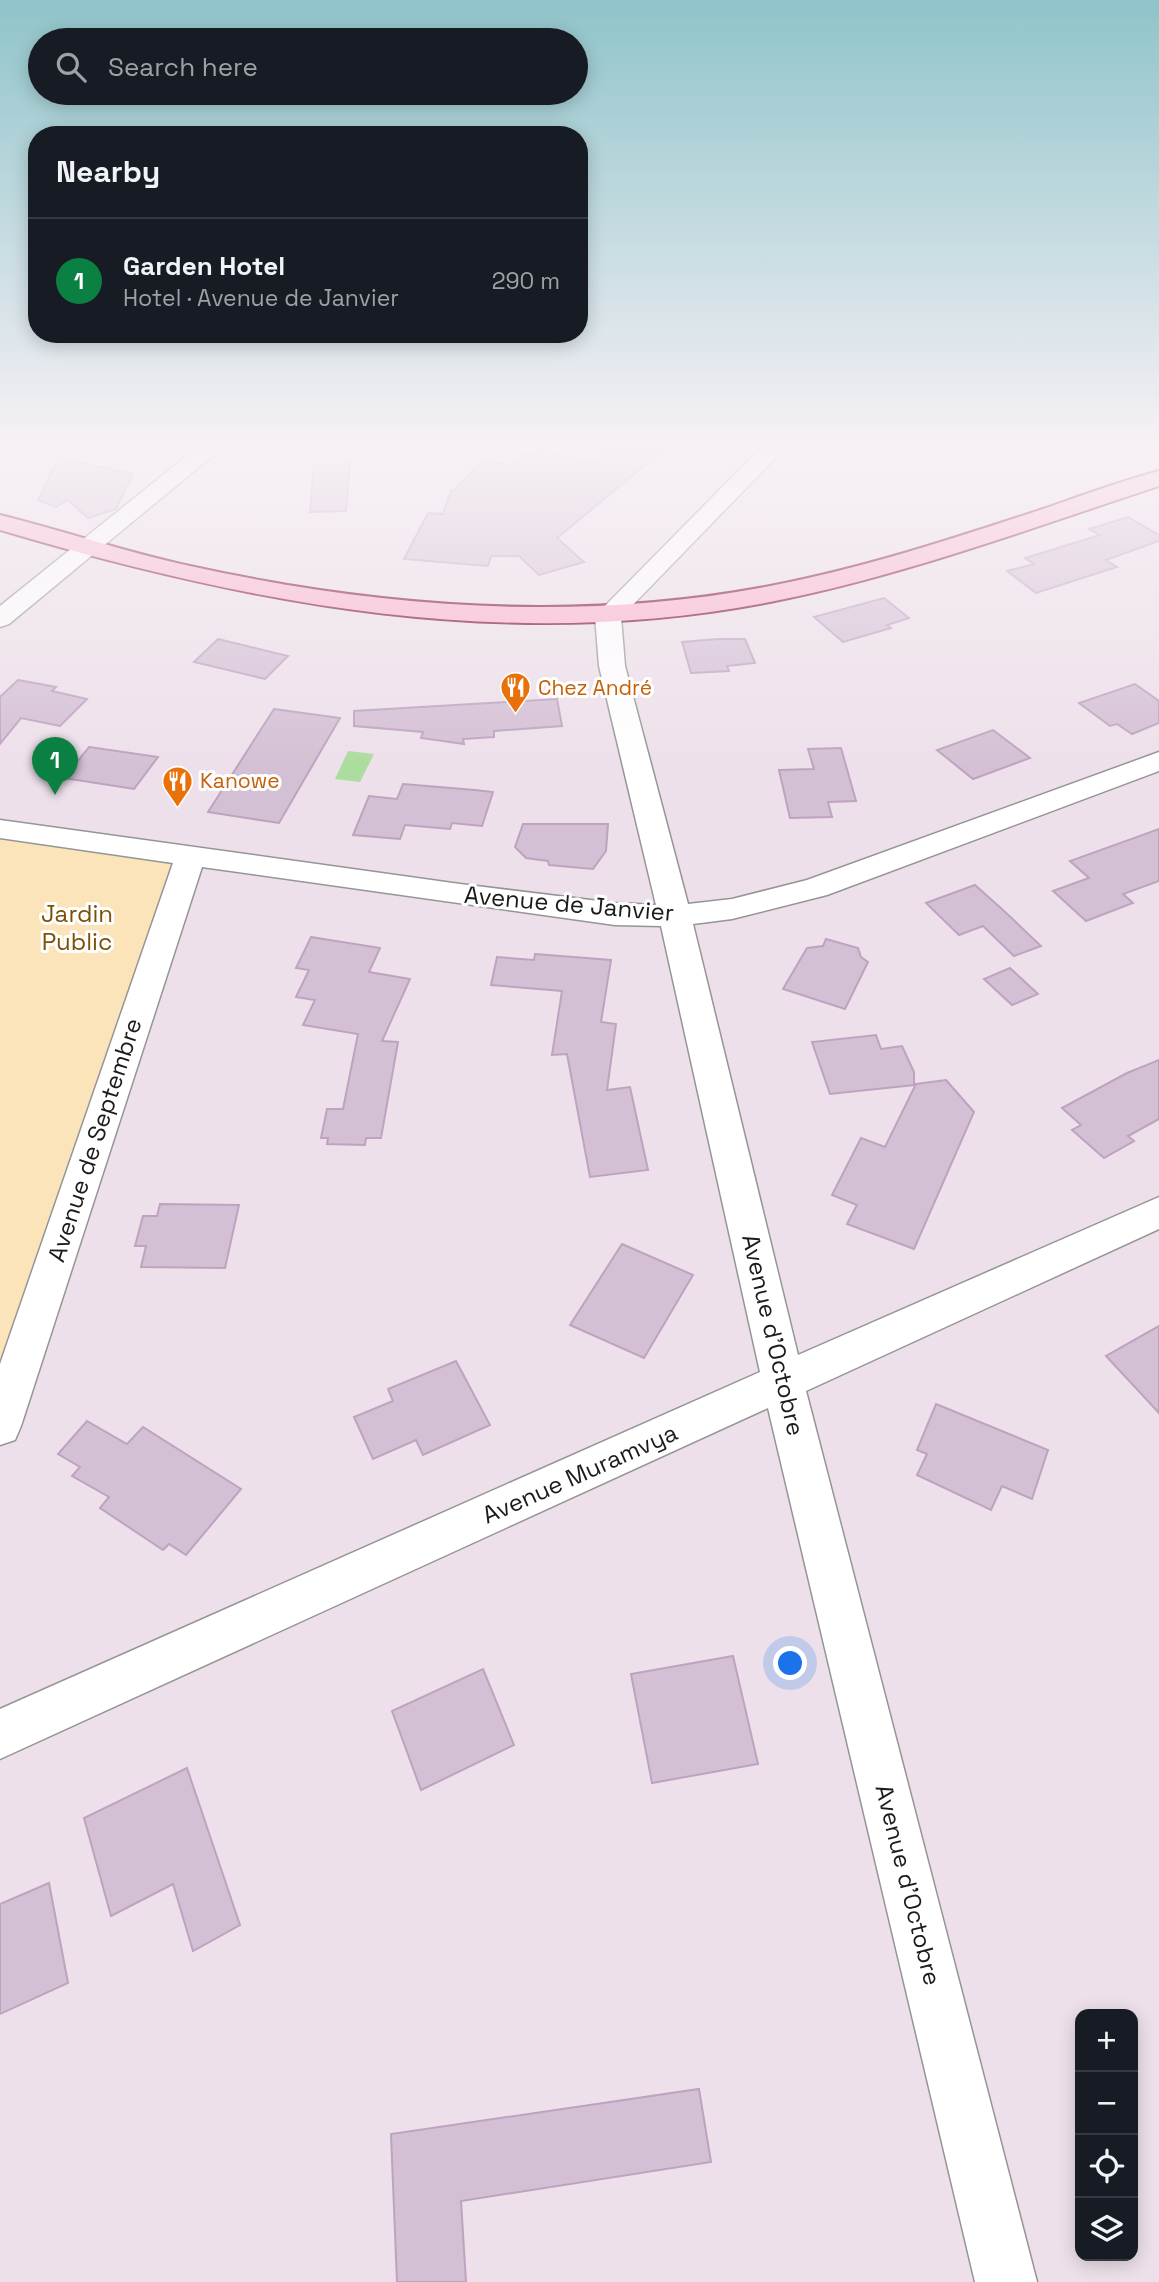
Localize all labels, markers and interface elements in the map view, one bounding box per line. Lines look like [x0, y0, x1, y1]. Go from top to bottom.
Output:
search box [28, 28, 588, 105]
icon: search [52, 48, 90, 86]
text: Search here [108, 50, 258, 84]
text: Nearby [56, 152, 160, 191]
text: Garden Hotel [123, 249, 285, 283]
text: 1 [74, 266, 84, 296]
text: 290 m [492, 266, 560, 296]
text: Hotel · Avenue de Janvier [123, 283, 399, 313]
restaurant icon: Chez André [498, 671, 532, 715]
place label: Chez André [538, 674, 652, 701]
pin: 1 [32, 737, 78, 795]
restaurant icon: Kanowe [160, 764, 194, 808]
place label: Kanowe [200, 767, 280, 794]
street label: Avenue de Janvier [463, 879, 675, 928]
park label: Jardin Public [41, 898, 113, 957]
street label: Avenue de Septembre [40, 1014, 149, 1266]
street label: Avenue d'Octobre [735, 1231, 812, 1439]
street label: Avenue Muramvya [477, 1416, 682, 1531]
your location [773, 1646, 807, 1680]
street label: Avenue d'Octobre [869, 1781, 948, 1989]
map controls [1075, 2009, 1138, 2261]
button: + [1075, 2009, 1138, 2072]
button: − [1075, 2072, 1138, 2135]
button: locate [1075, 2135, 1138, 2198]
button: layers [1075, 2198, 1138, 2261]

